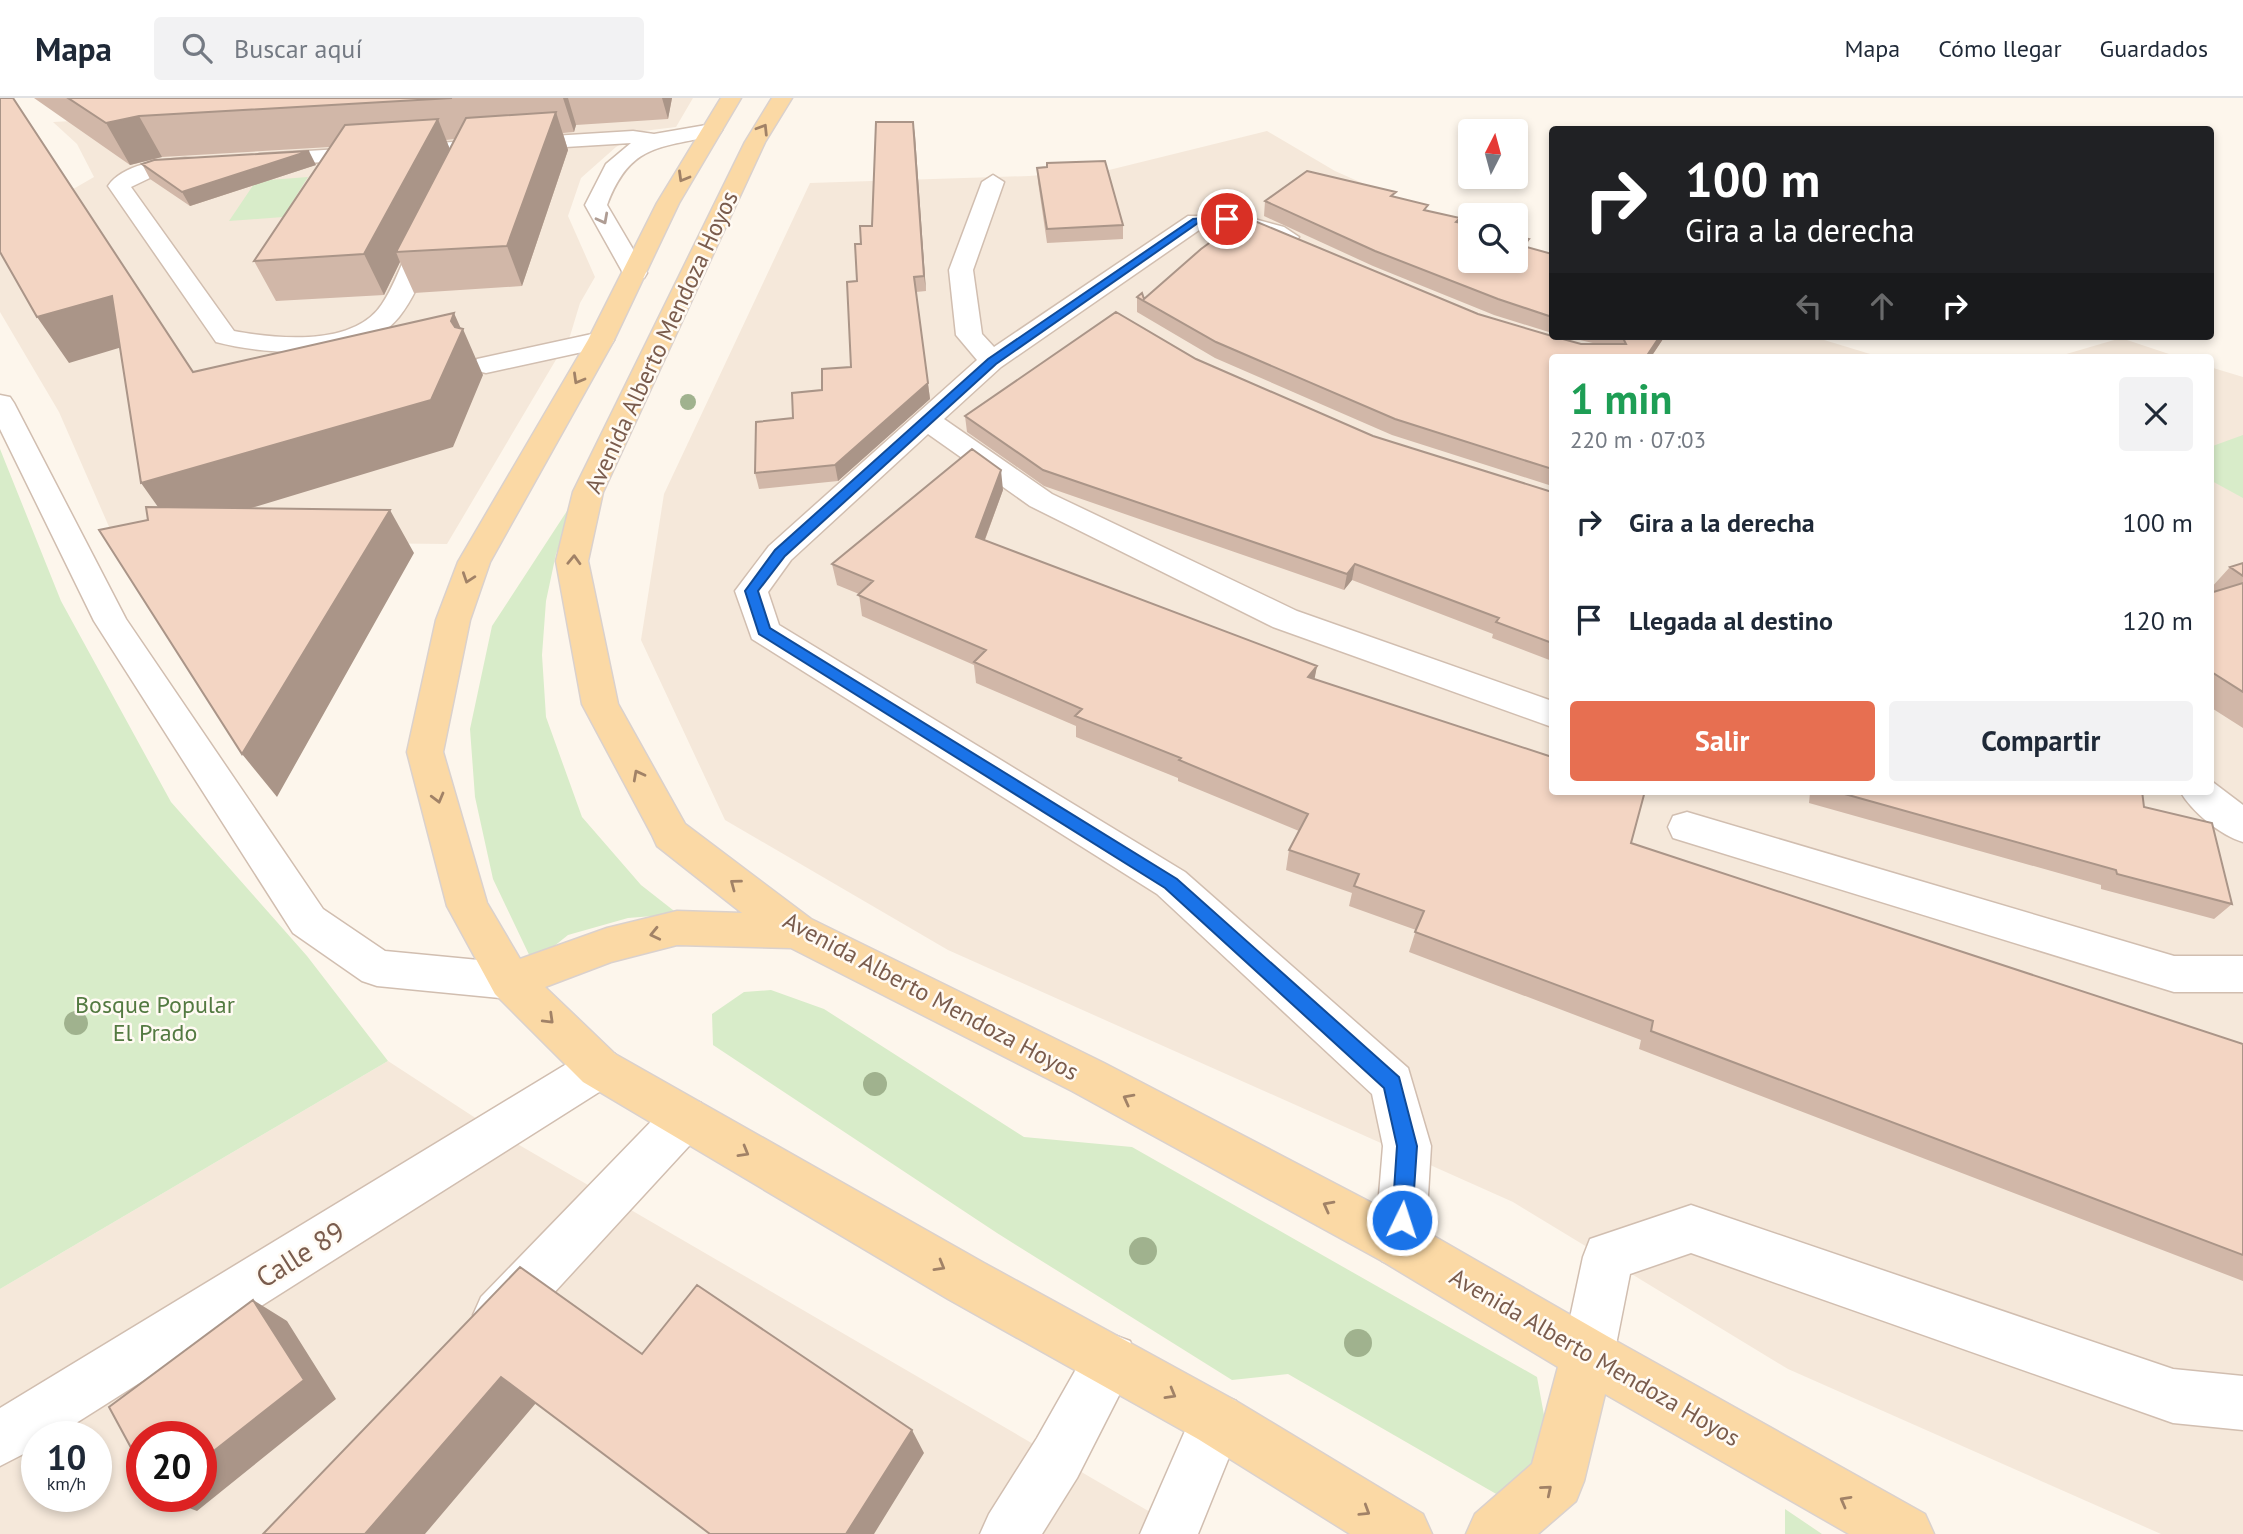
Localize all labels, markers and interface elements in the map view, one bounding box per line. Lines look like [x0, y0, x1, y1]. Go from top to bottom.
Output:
search box [154, 17, 644, 80]
text: Mapa [35, 27, 112, 70]
icon: search [178, 29, 216, 67]
text: Buscar aquí [234, 32, 362, 65]
text: Mapa [1844, 33, 1900, 64]
text: Cómo llegar [1938, 33, 2062, 64]
text: Guardados [2100, 33, 2208, 64]
north arrow [1458, 119, 1528, 189]
map controls [1458, 119, 1528, 273]
one-way arrow [754, 124, 767, 137]
text: 100 m [1685, 147, 1820, 211]
icon: right [1570, 154, 1661, 245]
one-way arrow [678, 170, 691, 183]
street label: Avenida Alberto Mendoza Hoyos [577, 186, 745, 498]
pin [1197, 189, 1257, 249]
icon: arrive [1208, 200, 1246, 238]
button: search [1458, 203, 1528, 273]
text: Gira a la derecha [1685, 209, 1915, 251]
one-way arrow [595, 212, 608, 224]
icon: left [1790, 287, 1828, 325]
icon: ahead [1863, 287, 1901, 325]
icon: right [1936, 287, 1974, 325]
text: 1 min [1570, 371, 1672, 426]
one-way arrow [574, 372, 587, 385]
button: close [2119, 377, 2193, 451]
text: 220 m · 07:03 [1570, 425, 1706, 454]
icon: right [1570, 503, 1608, 541]
text: Gira a la derecha [1629, 506, 1815, 539]
text: 100 m [2122, 506, 2193, 539]
one-way arrow [567, 554, 582, 565]
one-way arrow [462, 571, 476, 584]
icon: arrive [1570, 601, 1608, 639]
text: Llegada al destino [1629, 604, 1833, 637]
text: 120 m [2122, 604, 2193, 637]
button: Salir [1570, 701, 1875, 781]
button: Compartir [1889, 701, 2193, 781]
one-way arrow [633, 770, 647, 782]
one-way arrow [429, 792, 444, 804]
one-way arrow [731, 880, 743, 893]
street label: Avenida Alberto Mendoza Hoyos [778, 905, 1084, 1087]
one-way arrow [649, 925, 661, 940]
park label: Bosque Popular El Prado [75, 989, 235, 1048]
one-way arrow [541, 1011, 554, 1024]
one-way arrow [1122, 1093, 1135, 1107]
one-way arrow [736, 1144, 749, 1157]
position arrow [1365, 1183, 1439, 1257]
one-way arrow [1323, 1201, 1335, 1214]
street label: Calle 89 [249, 1212, 351, 1296]
one-way arrow [933, 1258, 946, 1271]
street label: Avenida Alberto Mendoza Hoyos [1444, 1261, 1746, 1453]
one-way arrow [1163, 1385, 1176, 1398]
speed limit sign: 20 [126, 1421, 217, 1512]
text: 10 [47, 1434, 86, 1480]
text: km/h [47, 1472, 86, 1495]
one-way arrow [1538, 1486, 1551, 1498]
one-way arrow [1840, 1496, 1853, 1509]
one-way arrow [1358, 1503, 1371, 1516]

